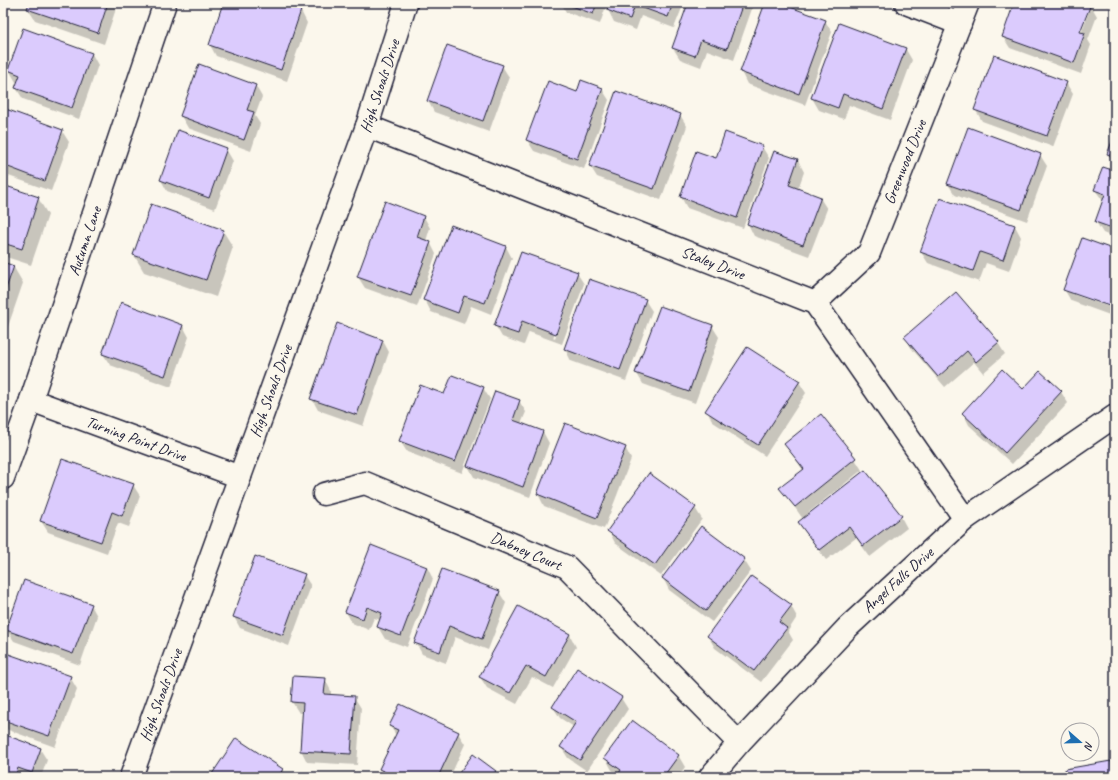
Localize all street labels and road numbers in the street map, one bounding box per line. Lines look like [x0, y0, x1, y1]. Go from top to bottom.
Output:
street label: High Shoals Drive [356, 35, 405, 135]
street label: Greenwood Drive [879, 115, 932, 207]
street label: Autumn Lane [64, 202, 107, 278]
street label: Staley Drive [678, 242, 749, 285]
street label: High Shoals Drive [245, 340, 298, 440]
street label: Turning Point Drive [83, 412, 190, 467]
street label: Dabney Court [488, 527, 566, 576]
street label: Angel Falls Drive [858, 542, 939, 617]
street label: High Shoals Drive [135, 644, 188, 744]

